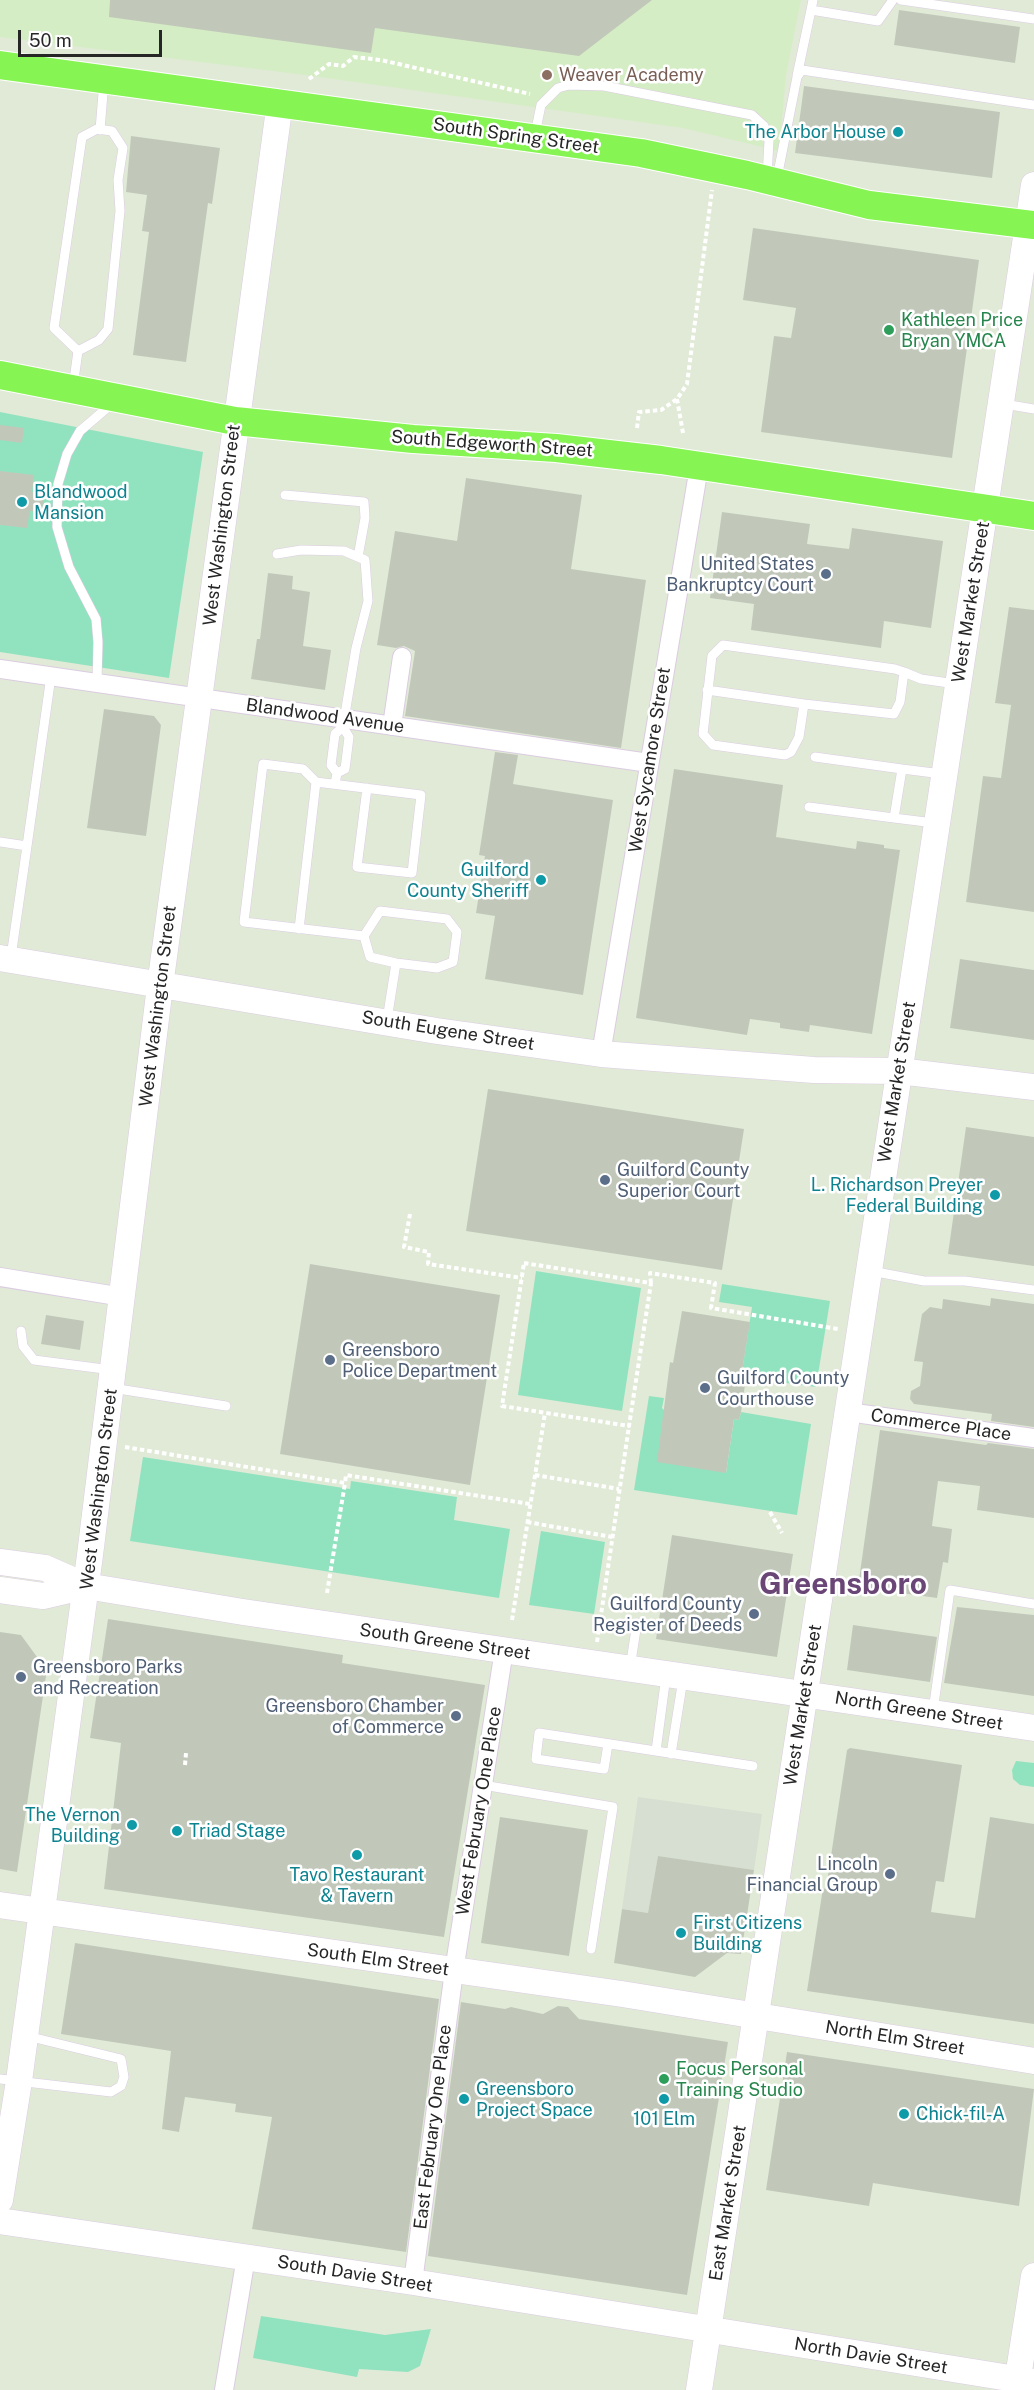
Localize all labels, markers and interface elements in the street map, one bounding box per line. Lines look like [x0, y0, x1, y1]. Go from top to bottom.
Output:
scale bar [21, 18, 165, 56]
text: 50 m [29, 30, 72, 51]
place label: Weaver Academy [559, 64, 704, 86]
marker: Weaver Academy [540, 68, 554, 82]
street label: South Spring Street [432, 114, 600, 158]
place label: The Arbor House [745, 121, 886, 143]
marker: The Arbor House [891, 125, 905, 139]
place label: Kathleen Price Bryan YMCA [901, 309, 1023, 352]
marker: Kathleen Price Bryan YMCA [882, 323, 896, 337]
street label: West Washington Street [199, 423, 245, 627]
street label: South Edgeworth Street [390, 426, 594, 462]
place label: Blandwood Mansion [34, 481, 127, 524]
marker: Blandwood Mansion [15, 495, 29, 509]
street label: West Market Street [948, 520, 994, 684]
place label: United States Bankruptcy Court [666, 553, 814, 596]
marker: United States Bankruptcy Court [819, 567, 833, 581]
street label: West Sycamore Street [625, 666, 675, 854]
street label: Blandwood Avenue [244, 694, 406, 738]
place label: Guilford County Sheriff [407, 859, 529, 902]
marker: Guilford County Sheriff [534, 873, 548, 887]
street label: West Washington Street [135, 904, 181, 1108]
street label: West Market Street [874, 1000, 920, 1164]
street label: South Eugene Street [360, 1007, 536, 1055]
place label: Guilford County Superior Court [617, 1159, 749, 1202]
marker: Guilford County Superior Court [598, 1173, 612, 1187]
place label: L. Richardson Preyer Federal Building [811, 1174, 983, 1216]
marker: L. Richardson Preyer Federal Building [988, 1188, 1002, 1202]
place label: Greensboro Police Department [342, 1339, 497, 1382]
marker: Greensboro Police Department [323, 1353, 337, 1367]
place label: Guilford County Courthouse [717, 1367, 849, 1410]
marker: Guilford County Courthouse [698, 1381, 712, 1395]
street label: West Washington Street [76, 1387, 122, 1591]
street label: Commerce Place [869, 1404, 1013, 1446]
district label: Greensboro [759, 1567, 927, 1603]
place label: Guilford County Register of Deeds [593, 1593, 742, 1636]
marker: Guilford County Register of Deeds [747, 1607, 761, 1621]
street label: South Greene Street [358, 1619, 532, 1665]
street label: West Market Street [780, 1623, 826, 1787]
place label: Greensboro Parks and Recreation [33, 1656, 183, 1698]
marker: Greensboro Parks and Recreation [14, 1670, 28, 1684]
street label: North Greene Street [833, 1687, 1005, 1735]
place label: Greensboro Chamber of Commerce [266, 1695, 444, 1738]
street label: West February One Place [452, 1705, 506, 1917]
marker: Greensboro Chamber of Commerce [449, 1709, 463, 1723]
place label: The Vernon Building [25, 1804, 120, 1846]
marker: The Vernon Building [125, 1818, 139, 1832]
place label: Triad Stage [189, 1820, 285, 1842]
marker: Triad Stage [170, 1824, 184, 1838]
marker: Tavo Restaurant & Tavern [350, 1848, 364, 1862]
place label: Lincoln Financial Group [747, 1853, 878, 1896]
place label: Tavo Restaurant & Tavern [290, 1864, 424, 1906]
marker: Lincoln Financial Group [883, 1867, 897, 1881]
place label: First Citizens Building [693, 1912, 802, 1954]
marker: First Citizens Building [674, 1926, 688, 1940]
street label: South Elm Street [306, 1939, 450, 1981]
street label: North Elm Street [824, 2016, 966, 2060]
street label: East February One Place [410, 2023, 456, 2231]
place label: Focus Personal Training Studio [676, 2058, 804, 2100]
marker: Focus Personal Training Studio [657, 2072, 671, 2086]
place label: Greensboro Project Space [476, 2078, 593, 2120]
marker: Greensboro Project Space [457, 2092, 471, 2106]
marker: 101 Elm [657, 2092, 671, 2106]
place label: Chick-fil-A [916, 2103, 1005, 2125]
marker: Chick-fil-A [897, 2107, 911, 2121]
place label: 101 Elm [633, 2108, 695, 2130]
street label: East Market Street [705, 2124, 751, 2282]
street label: South Davie Street [276, 2251, 434, 2297]
street label: North Davie Street [793, 2333, 949, 2379]

